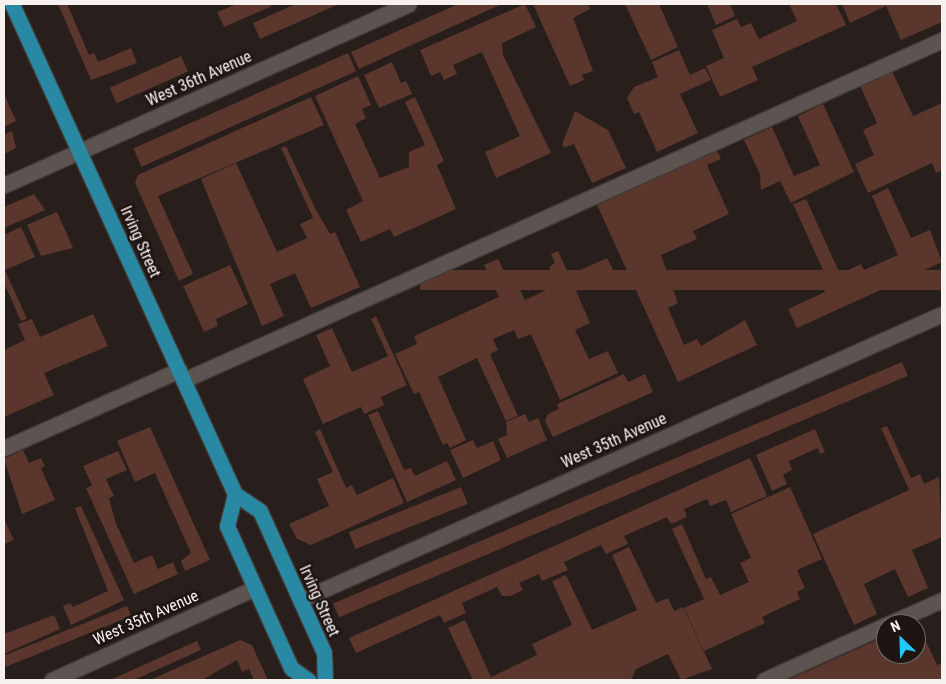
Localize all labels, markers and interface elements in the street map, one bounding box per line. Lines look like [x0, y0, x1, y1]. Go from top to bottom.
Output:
street label: West 36th Avenue [143, 47, 255, 111]
street label: Irving Street [116, 203, 164, 281]
street label: West 35th Avenue [558, 409, 670, 473]
street label: Irving Street [295, 562, 343, 640]
street label: West 35th Avenue [90, 586, 202, 650]
north arrow [876, 614, 926, 664]
text: N [888, 617, 902, 635]

